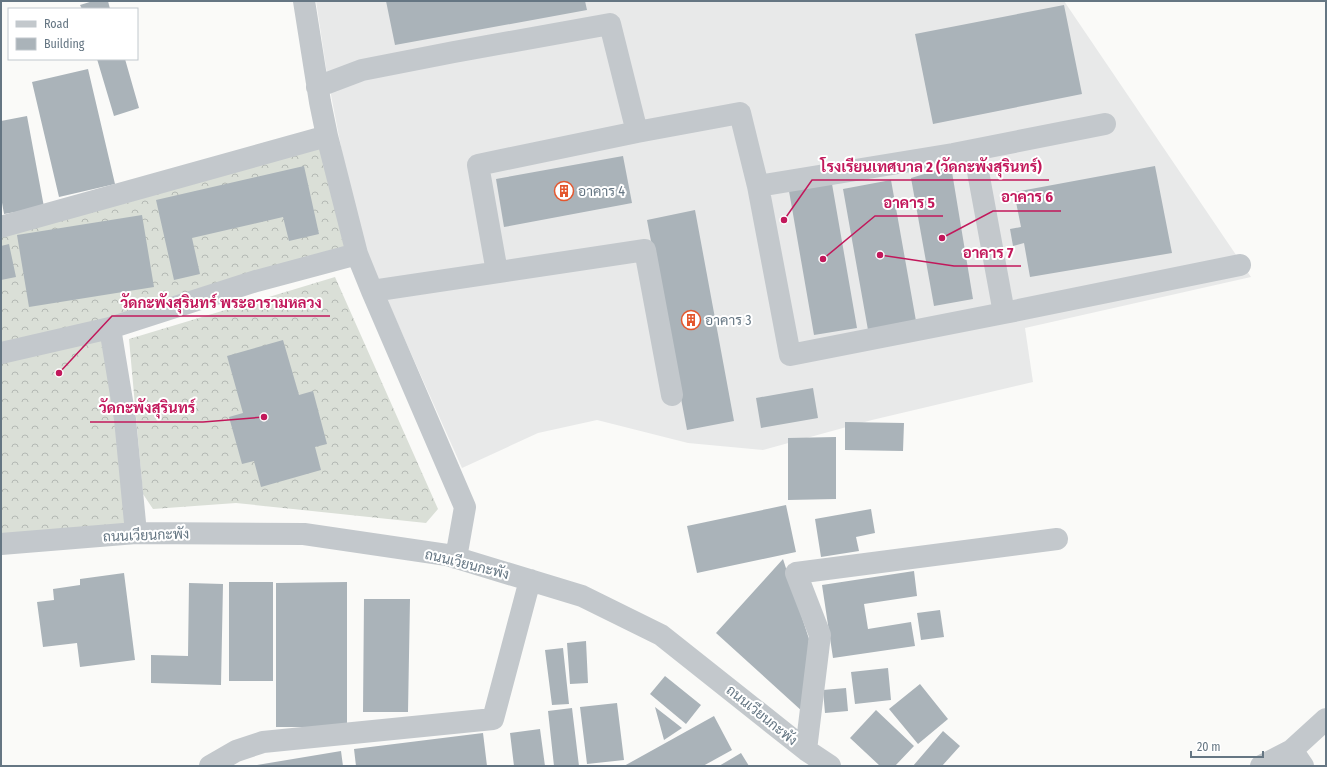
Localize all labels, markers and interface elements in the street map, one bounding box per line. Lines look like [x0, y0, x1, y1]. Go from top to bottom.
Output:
legend [8, 8, 138, 60]
text: Road [44, 17, 69, 31]
text: Building [44, 37, 85, 51]
callout: โรงเรียนเทศบาล 2 (วัดกะพังสุรินทร์) [812, 153, 1049, 180]
text: โรงเรียนเทศบาล 2 (วัดกะพังสุรินทร์) [819, 156, 1042, 178]
building icon: อาคาร 4 [553, 180, 575, 202]
place label: อาคาร 4 [578, 183, 625, 200]
callout: อาคาร 6 [993, 184, 1061, 211]
text: อาคาร 6 [1001, 188, 1053, 206]
callout: อาคาร 5 [875, 189, 943, 216]
text: อาคาร 5 [883, 194, 935, 212]
callout: อาคาร 7 [954, 239, 1021, 266]
text: อาคาร 7 [963, 244, 1014, 262]
callout: วัดกะพังสุรินทร์ พระอารามหลวง [112, 289, 330, 316]
text: วัดกะพังสุรินทร์ พระอารามหลวง [120, 293, 322, 314]
building icon: อาคาร 3 [680, 309, 702, 331]
place label: อาคาร 3 [705, 312, 752, 329]
callout: วัดกะพังสุรินทร์ [90, 395, 203, 422]
text: วัดกะพังสุรินทร์ [99, 398, 197, 419]
street label: ถนนเวียนกะพัง [103, 524, 189, 546]
street label: ถนนเวียนกะพัง [423, 545, 511, 583]
street label: ถนนเวียนกะพัง [723, 681, 801, 749]
scale bar [1191, 733, 1263, 759]
text: 20 m [1197, 740, 1221, 754]

